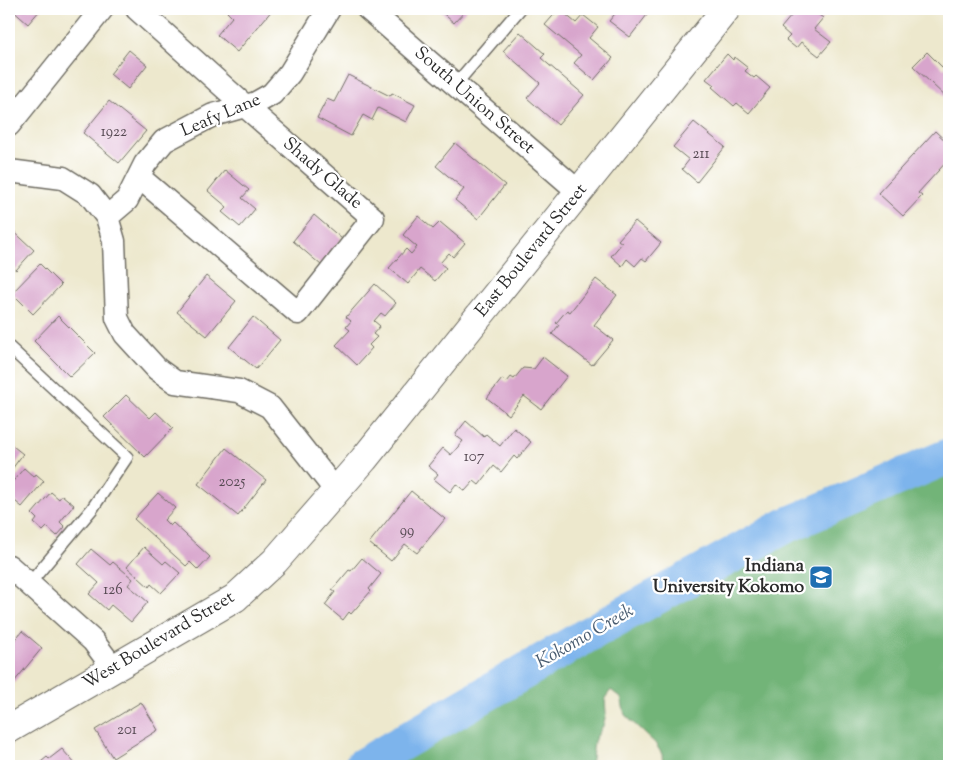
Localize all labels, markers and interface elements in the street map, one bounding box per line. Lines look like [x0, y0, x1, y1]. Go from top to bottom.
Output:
street label: South Union Street [408, 41, 540, 161]
street label: Leafy Lane [177, 88, 265, 144]
house number: 1922 [101, 122, 127, 143]
street label: Shady Glade [276, 132, 368, 216]
house number: 211 [692, 144, 710, 165]
street label: East Boulevard Street [470, 179, 594, 323]
house number: 107 [464, 447, 485, 468]
house number: 2025 [219, 472, 245, 493]
house number: 99 [400, 521, 414, 542]
place label: Indiana University Kokomo [653, 554, 805, 601]
school or university icon: Indiana University Kokomo [808, 564, 834, 590]
house number: 126 [103, 580, 123, 601]
street label: West Boulevard Street [78, 585, 240, 697]
water label: Kokomo Creek [531, 598, 639, 676]
house number: 201 [117, 720, 137, 741]

